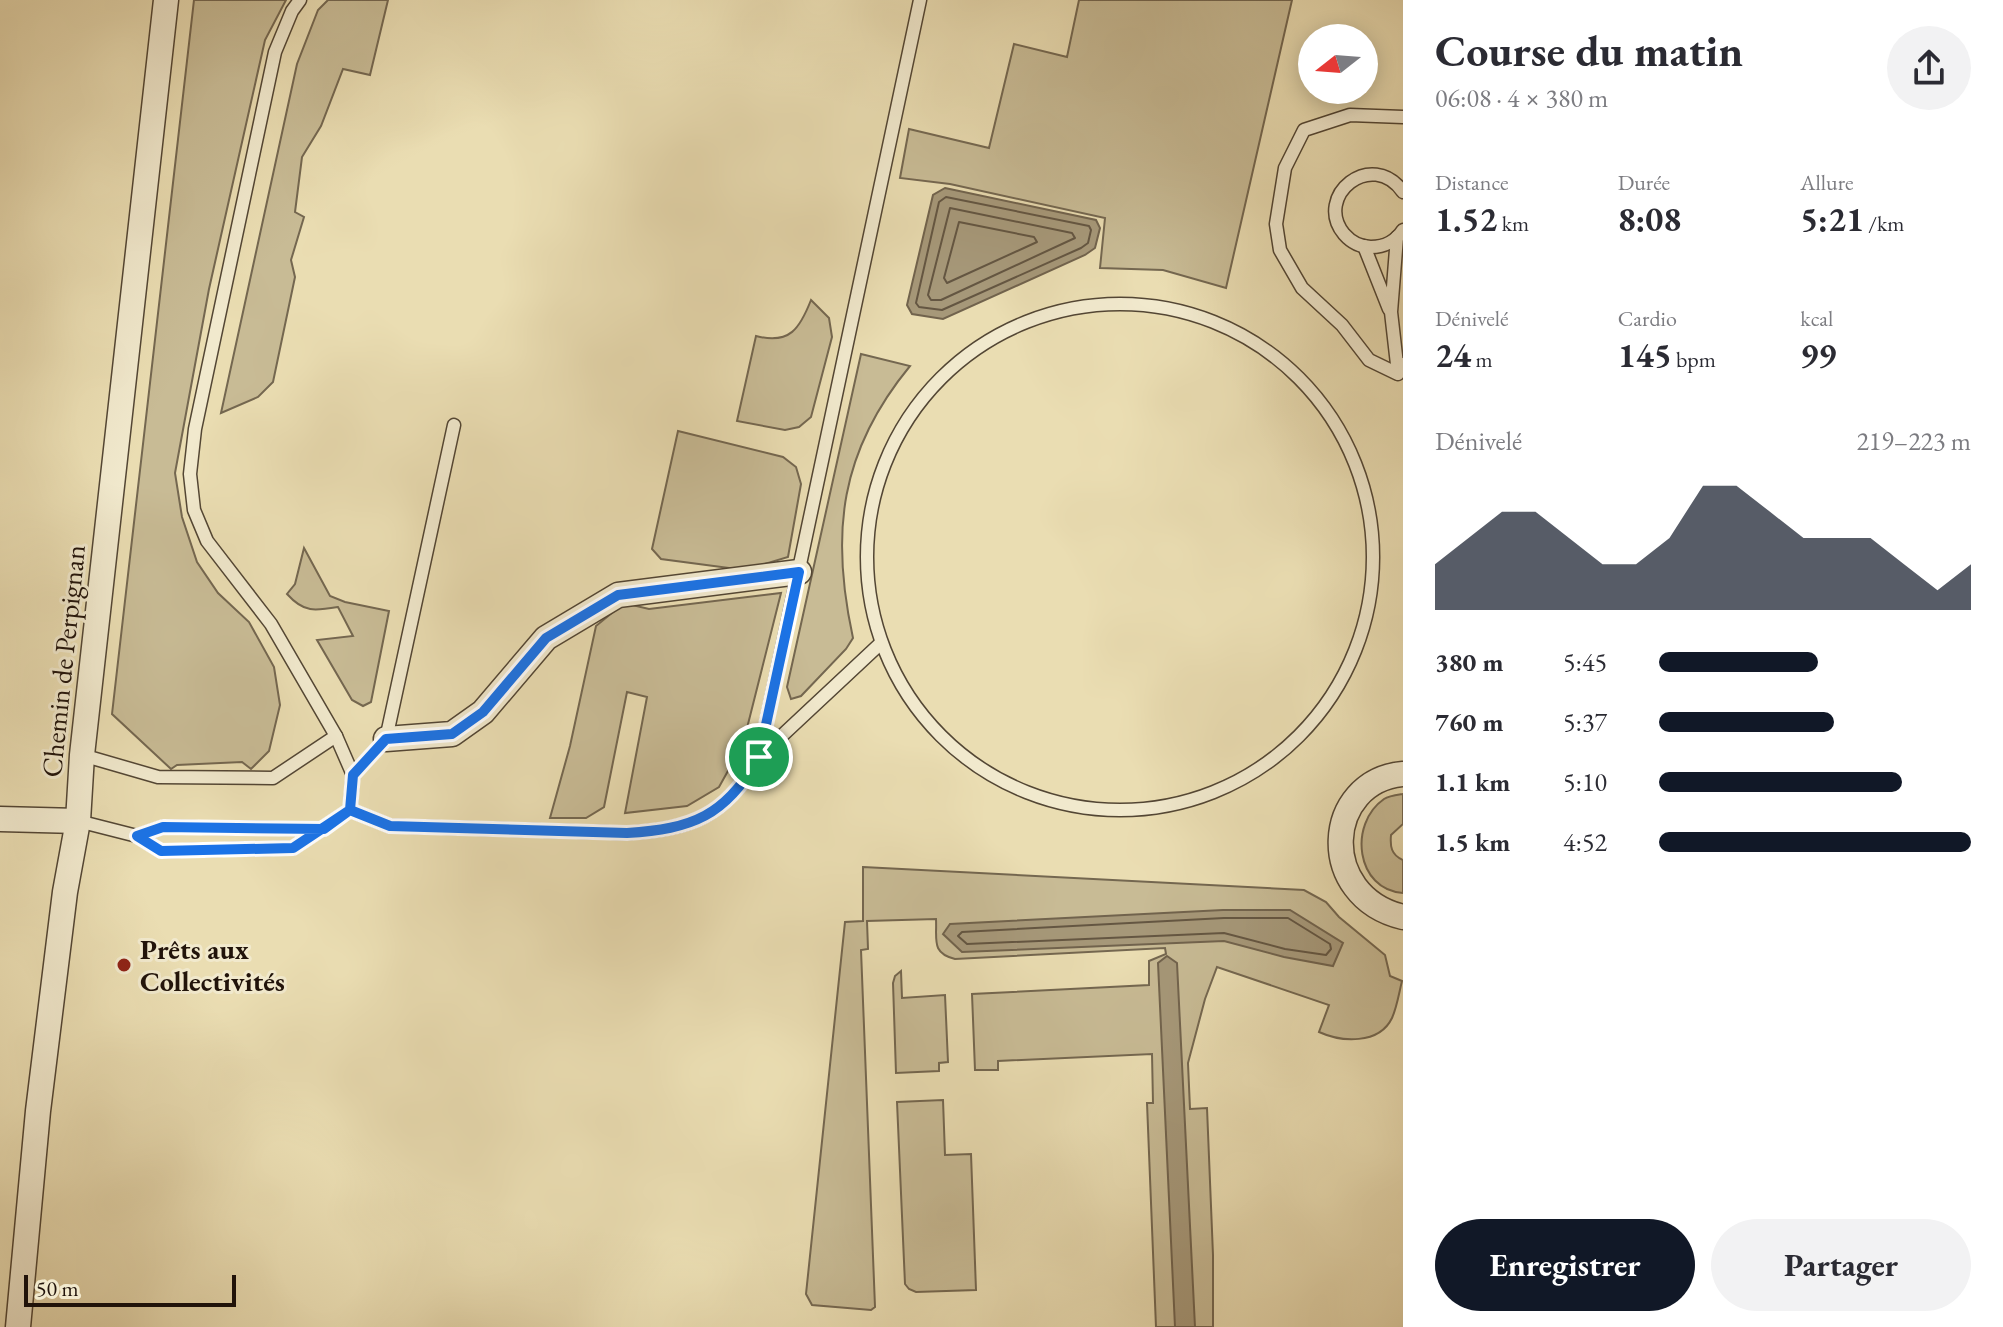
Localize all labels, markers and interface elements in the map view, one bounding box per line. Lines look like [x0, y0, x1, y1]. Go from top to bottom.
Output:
text: Course du matin [1435, 22, 1743, 79]
north arrow [1298, 24, 1378, 104]
map controls [1298, 24, 1378, 104]
button: share [1887, 26, 1971, 110]
text: 06:08 · 4 × 380 m [1435, 81, 1608, 115]
text: Distance [1435, 168, 1508, 197]
text: Durée [1618, 168, 1670, 197]
text: Allure [1800, 168, 1854, 197]
text: 1.52 [1435, 197, 1497, 241]
text: 8:08 [1618, 197, 1681, 241]
text: 5:21 [1800, 197, 1864, 241]
text: km [1497, 209, 1529, 238]
text: /km [1864, 209, 1905, 238]
text: Dénivelé [1435, 304, 1509, 333]
text: Cardio [1618, 304, 1677, 333]
text: kcal [1800, 304, 1833, 333]
text: 24 [1435, 333, 1471, 377]
text: 145 [1618, 333, 1672, 377]
text: 99 [1800, 333, 1836, 377]
text: m [1471, 345, 1493, 374]
text: bpm [1672, 345, 1716, 374]
text: Dénivelé [1435, 424, 1522, 458]
text: 219–223 m [1856, 424, 1971, 458]
street label: Chemin de Perpignan [33, 543, 93, 779]
text: 380 m [1435, 645, 1503, 679]
text: 5:45 [1563, 645, 1607, 679]
text: 760 m [1435, 705, 1503, 739]
text: 5:37 [1563, 705, 1607, 739]
pin [725, 723, 793, 791]
icon: arrive [737, 735, 781, 779]
text: 1.1 km [1435, 765, 1510, 799]
text: 5:10 [1563, 765, 1607, 799]
text: 1.5 km [1435, 825, 1510, 859]
text: 4:52 [1563, 825, 1607, 859]
place label: Prêts aux Collectivités [140, 931, 285, 999]
marker: Prêts aux Collectivités [115, 956, 133, 974]
button: Enregistrer [1435, 1219, 1695, 1311]
button: Partager [1711, 1219, 1971, 1311]
scale bar [24, 1271, 236, 1307]
text: 50 m [36, 1274, 79, 1303]

